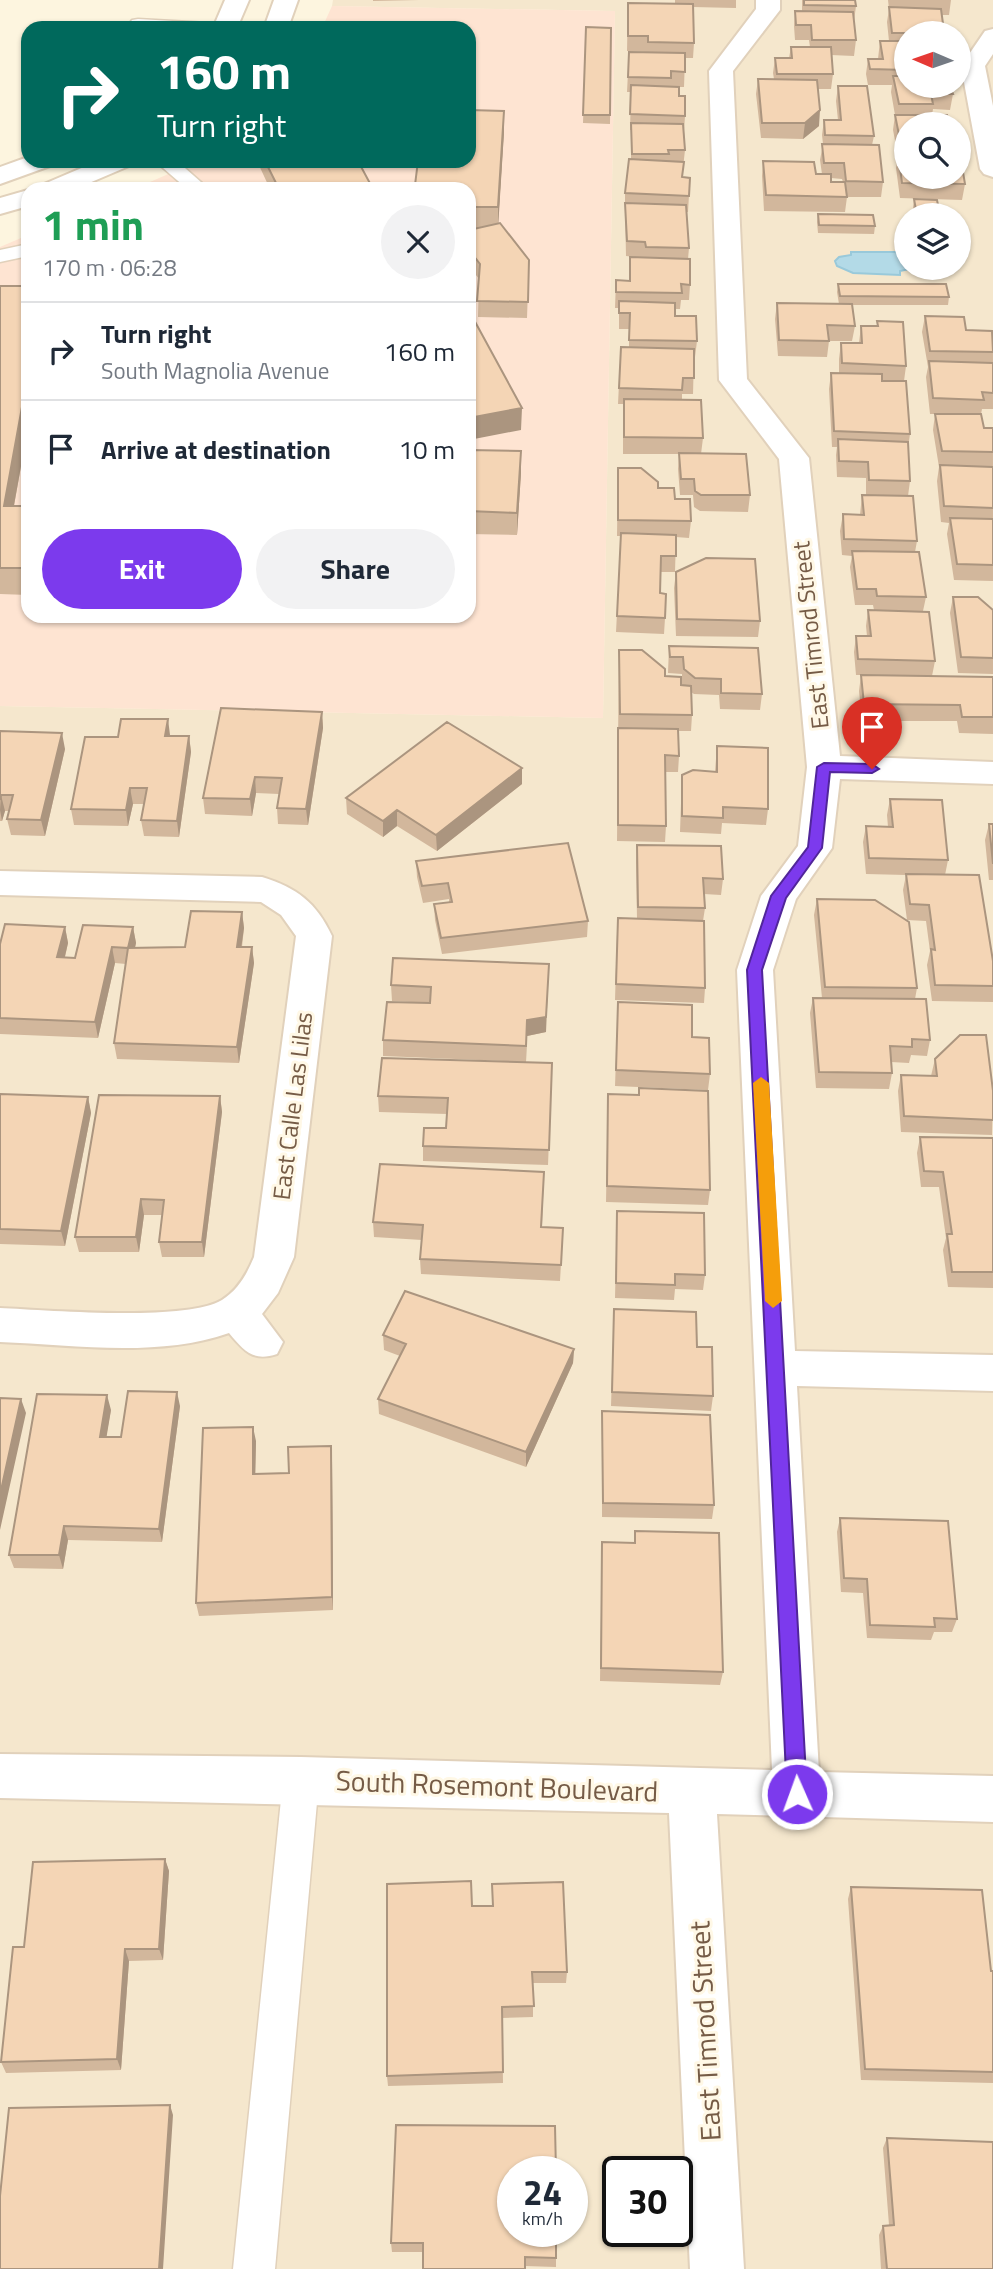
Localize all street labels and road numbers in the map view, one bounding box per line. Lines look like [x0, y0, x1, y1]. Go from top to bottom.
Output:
street label: East Timrod Street [782, 539, 838, 731]
street label: East Calle Las Lilas [263, 1010, 321, 1202]
street label: South Rosemont Boulevard [335, 1758, 659, 1813]
street label: East Timrod Street [677, 1920, 732, 2142]

